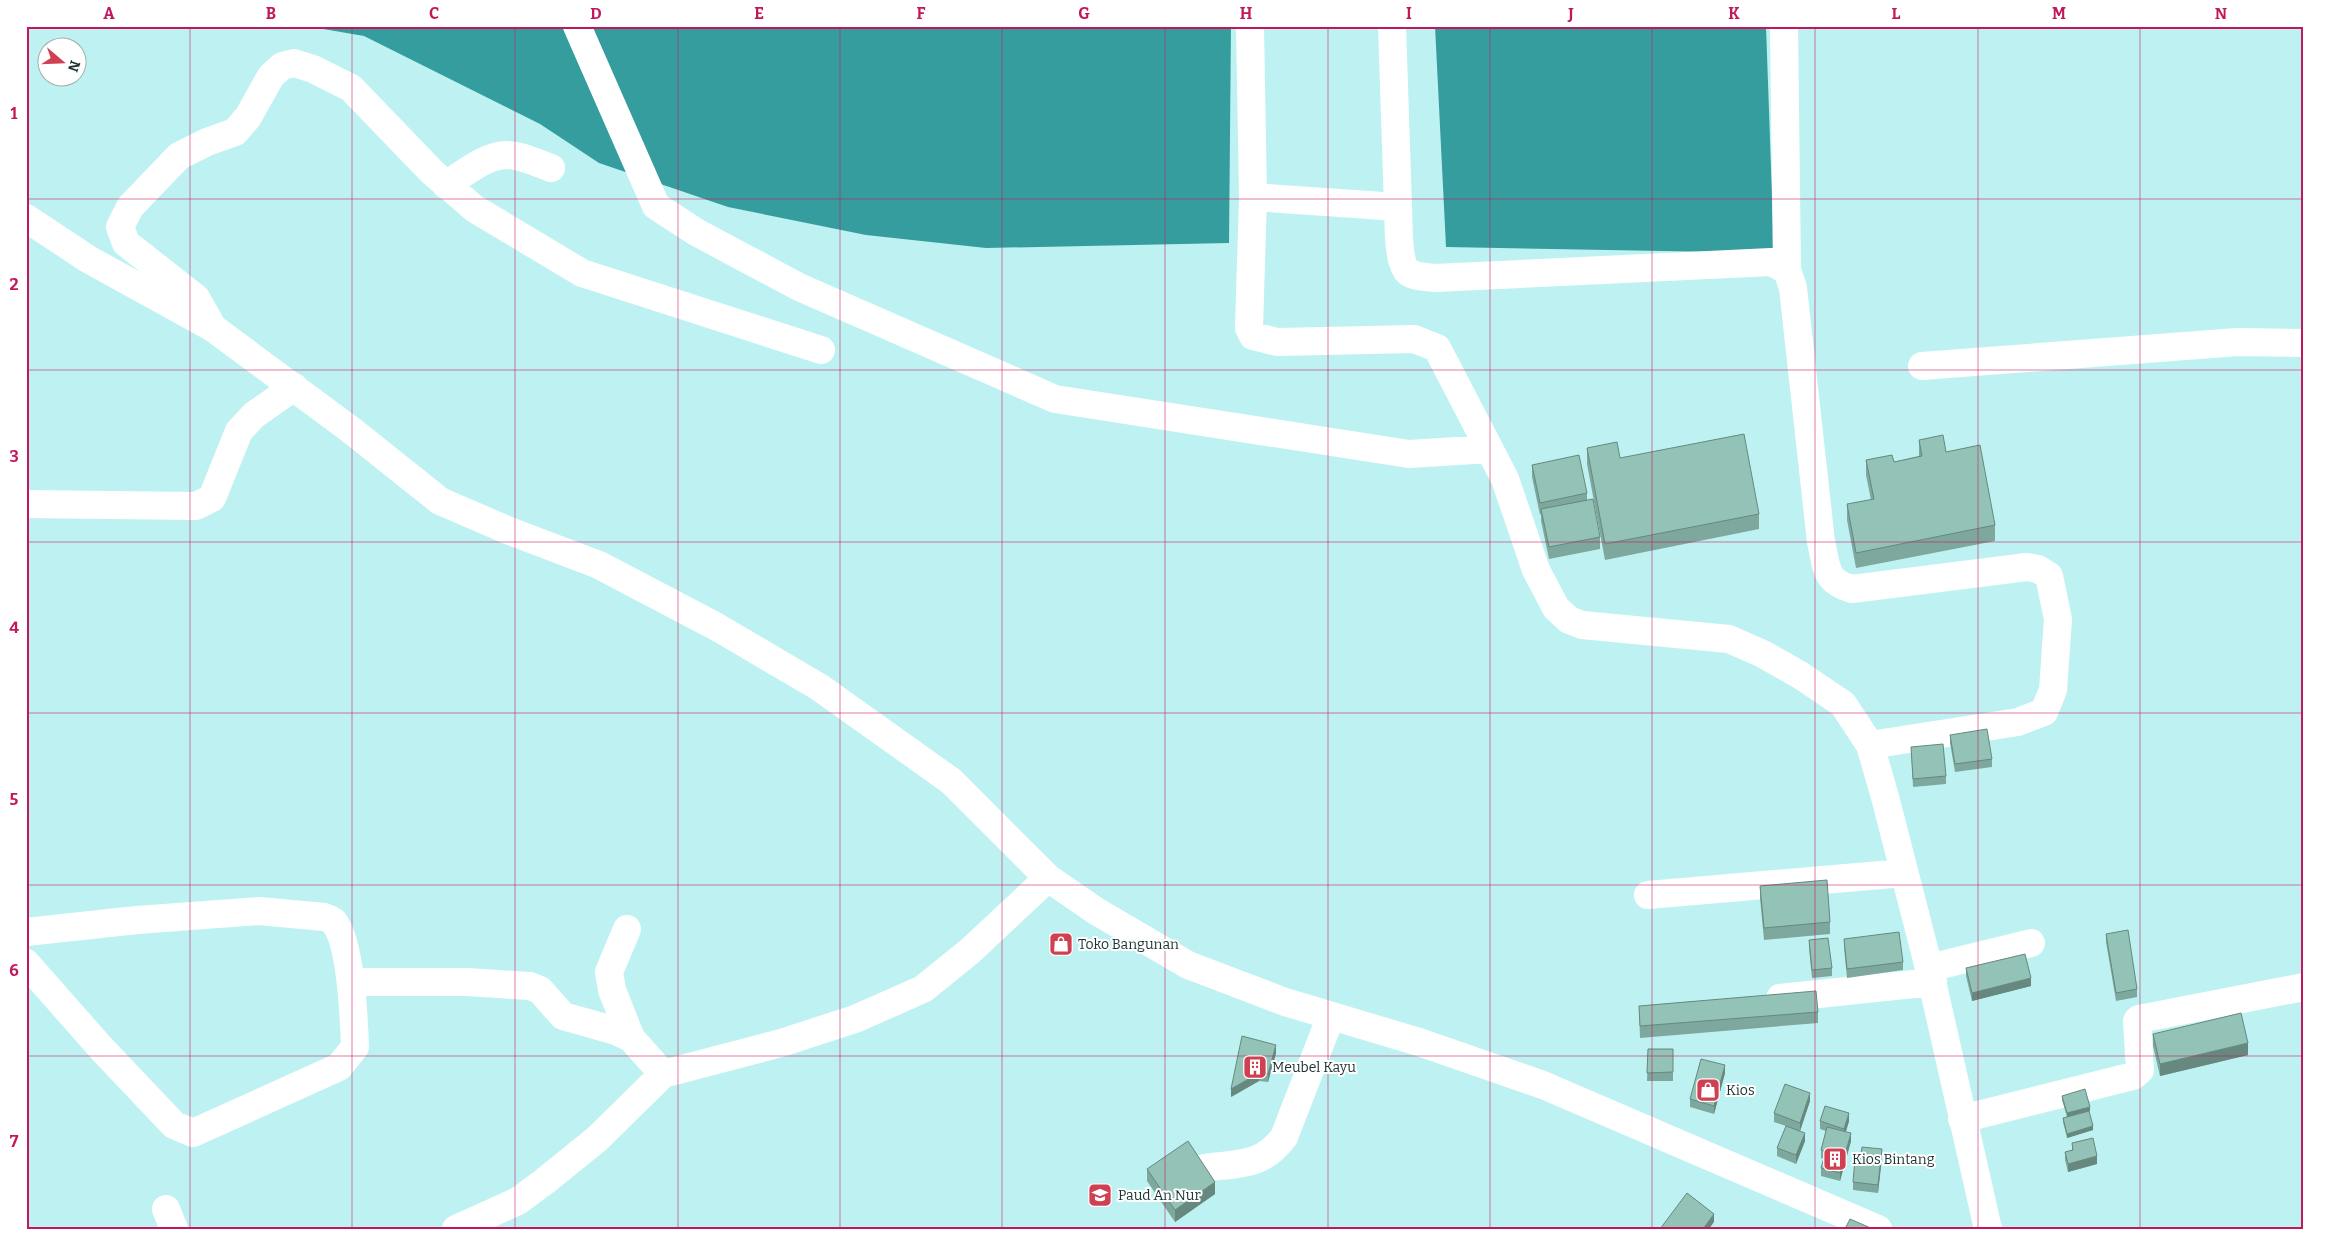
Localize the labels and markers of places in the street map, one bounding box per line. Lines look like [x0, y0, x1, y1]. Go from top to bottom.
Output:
shop icon: Toko Bangunan [1048, 931, 1074, 957]
place label: Toko Bangunan [1078, 936, 1179, 953]
building icon: Meubel Kayu [1242, 1054, 1268, 1080]
place label: Meubel Kayu [1272, 1059, 1356, 1076]
shop icon: Kios [1695, 1077, 1721, 1103]
place label: Kios [1726, 1082, 1755, 1099]
building icon: Kios Bintang [1822, 1146, 1848, 1172]
place label: Kios Bintang [1852, 1151, 1935, 1168]
school or university icon: Paud An Nur [1087, 1182, 1113, 1208]
place label: Paud An Nur [1118, 1187, 1201, 1204]

